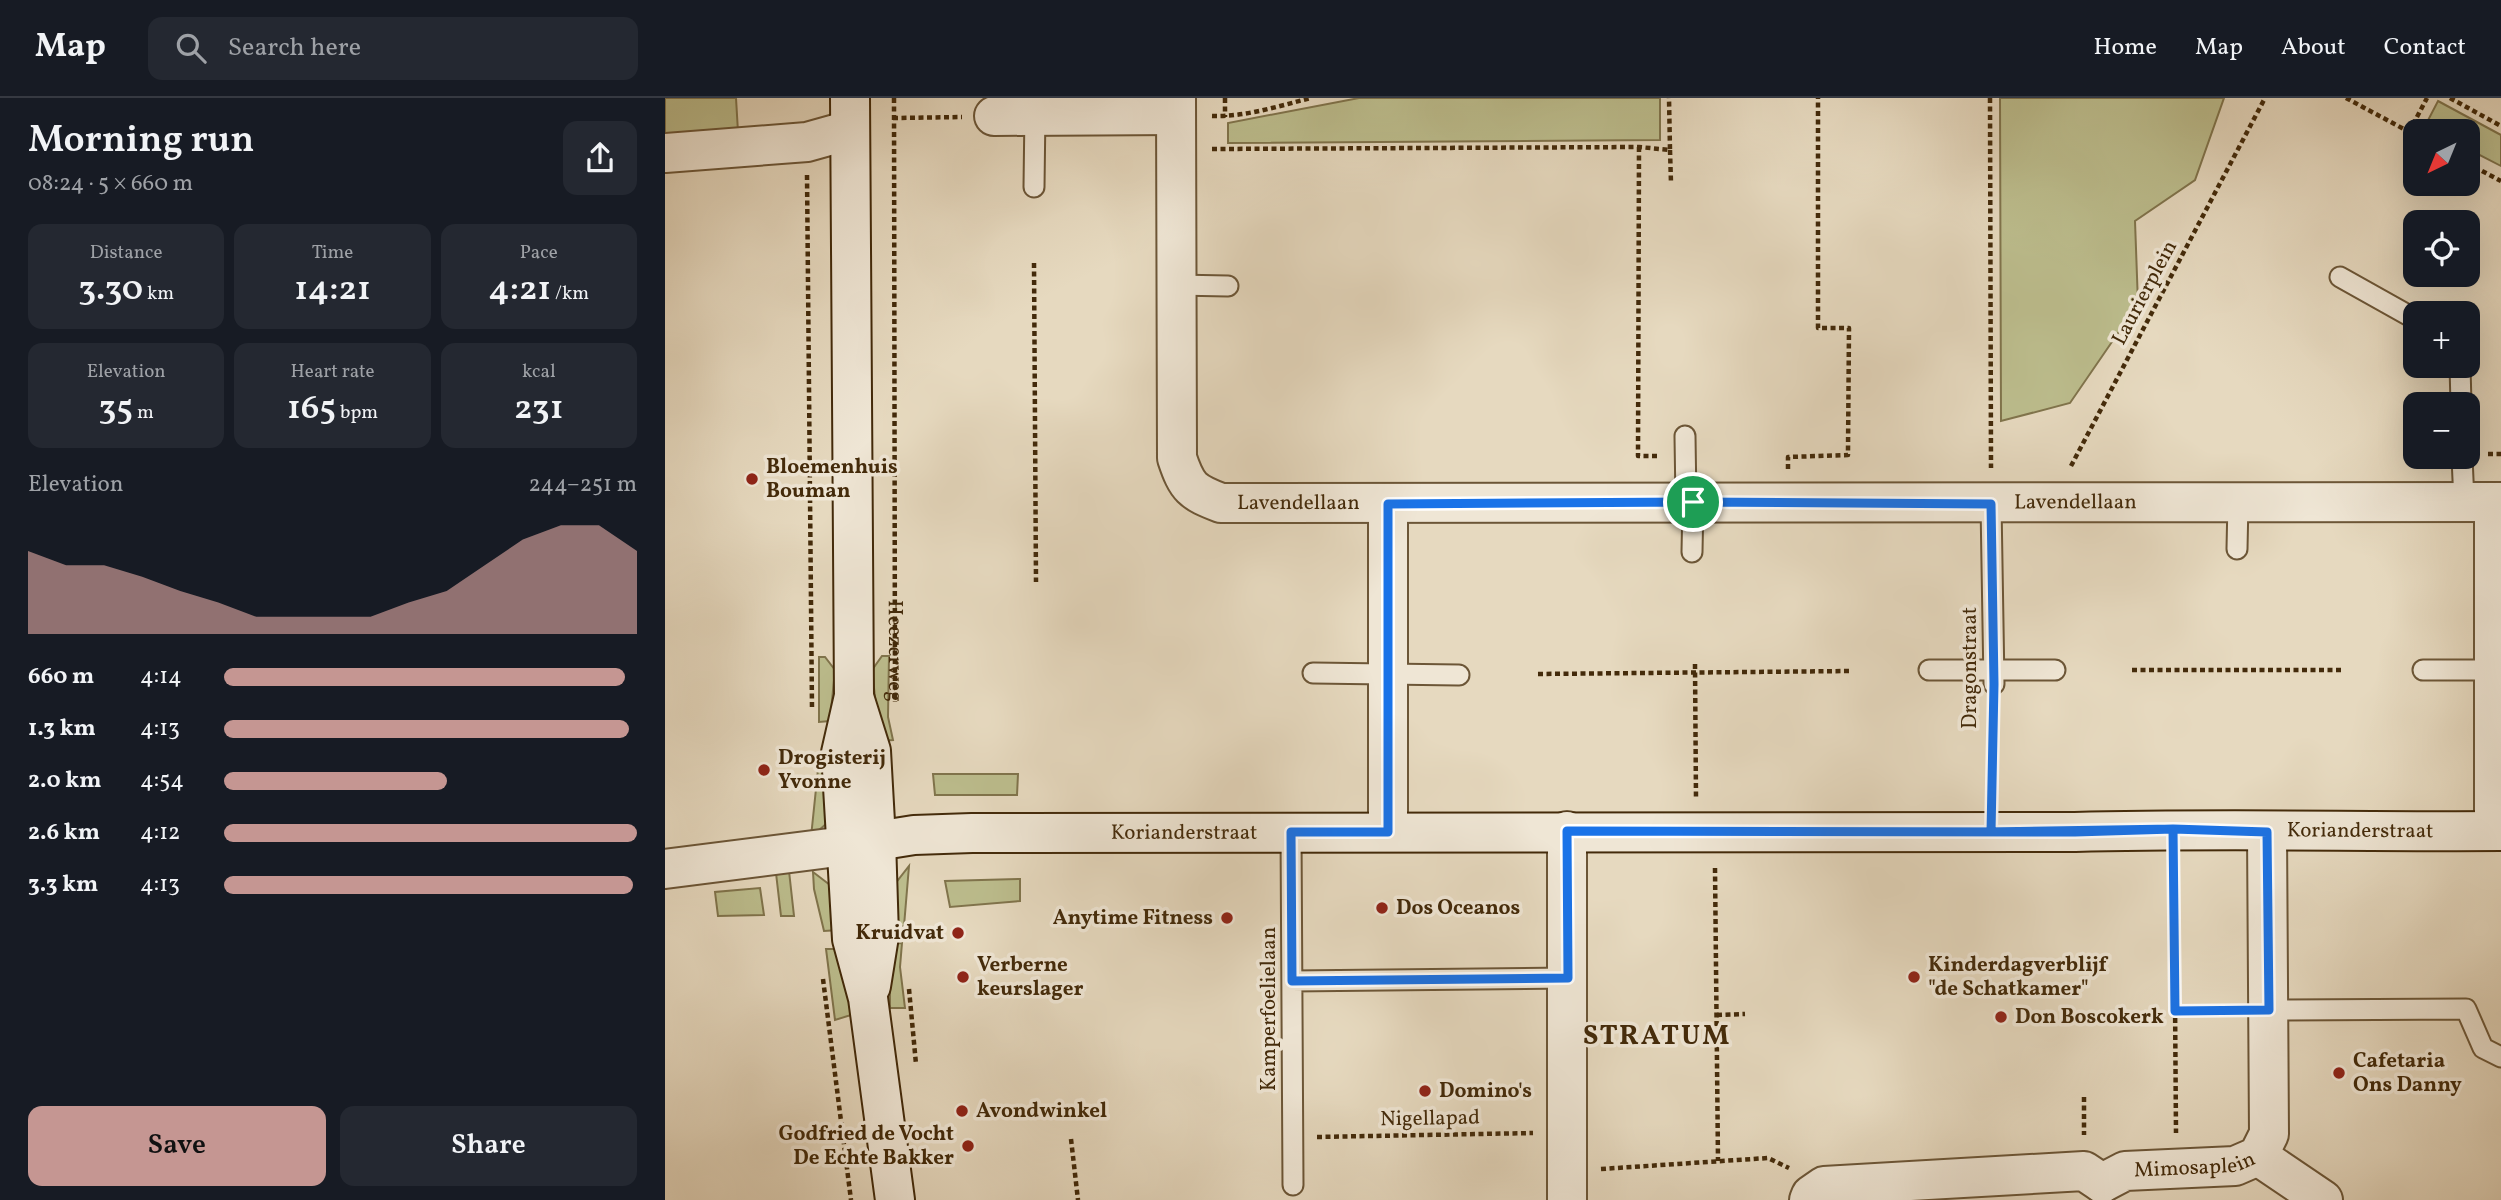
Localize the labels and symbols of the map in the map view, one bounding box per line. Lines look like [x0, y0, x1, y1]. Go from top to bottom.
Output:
north arrow [2403, 119, 2480, 196]
street label: Laurierplein [2105, 235, 2185, 351]
place label: Bloemenhuis Bouman [766, 453, 898, 506]
marker: Bloemenhuis Bouman [744, 471, 760, 487]
pin [1663, 472, 1723, 532]
street label: Lavendellaan [1237, 488, 1360, 517]
street label: Lavendellaan [2014, 488, 2137, 517]
street label: Heezerweg [880, 600, 909, 702]
street label: Dragonstraat [1956, 607, 1985, 729]
place label: Drogisterij Yvonne [778, 744, 886, 797]
marker: Drogisterij Yvonne [756, 762, 772, 778]
street label: Korianderstraat [2287, 816, 2433, 846]
street label: Korianderstraat [1111, 818, 1257, 847]
place label: Dos Oceanos [1396, 894, 1520, 923]
marker: Dos Oceanos [1374, 900, 1390, 916]
place label: Anytime Fitness [1053, 904, 1213, 933]
marker: Anytime Fitness [1219, 910, 1235, 926]
place label: Kruidvat [856, 919, 944, 948]
marker: Kruidvat [950, 925, 966, 941]
street label: Kamperfoelielaan [1255, 927, 1284, 1091]
place label: Verberne keurslager [977, 951, 1083, 1004]
place label: Kinderdagverblijf "de Schatkamer" [1928, 951, 2109, 1004]
marker: Verberne keurslager [955, 969, 971, 985]
marker: Kinderdagverblijf "de Schatkamer" [1906, 969, 1922, 985]
place label: Don Boscokerk [2015, 1003, 2164, 1032]
marker: Don Boscokerk [1993, 1009, 2009, 1025]
district label: STRATUM [1583, 1017, 1731, 1056]
place label: Cafetaria Ons Danny [2353, 1047, 2462, 1100]
marker: Cafetaria Ons Danny [2331, 1065, 2347, 1081]
place label: Domino's [1439, 1077, 1532, 1106]
marker: Domino's [1417, 1083, 1433, 1099]
place label: Avondwinkel [976, 1097, 1107, 1126]
marker: Avondwinkel [954, 1103, 970, 1119]
street label: Nigellapad [1380, 1104, 1480, 1134]
place label: Godfried de Vocht De Echte Bakker [779, 1120, 954, 1173]
marker: Godfried de Vocht De Echte Bakker [960, 1138, 976, 1154]
street label: Mimosaplein [2133, 1144, 2260, 1185]

